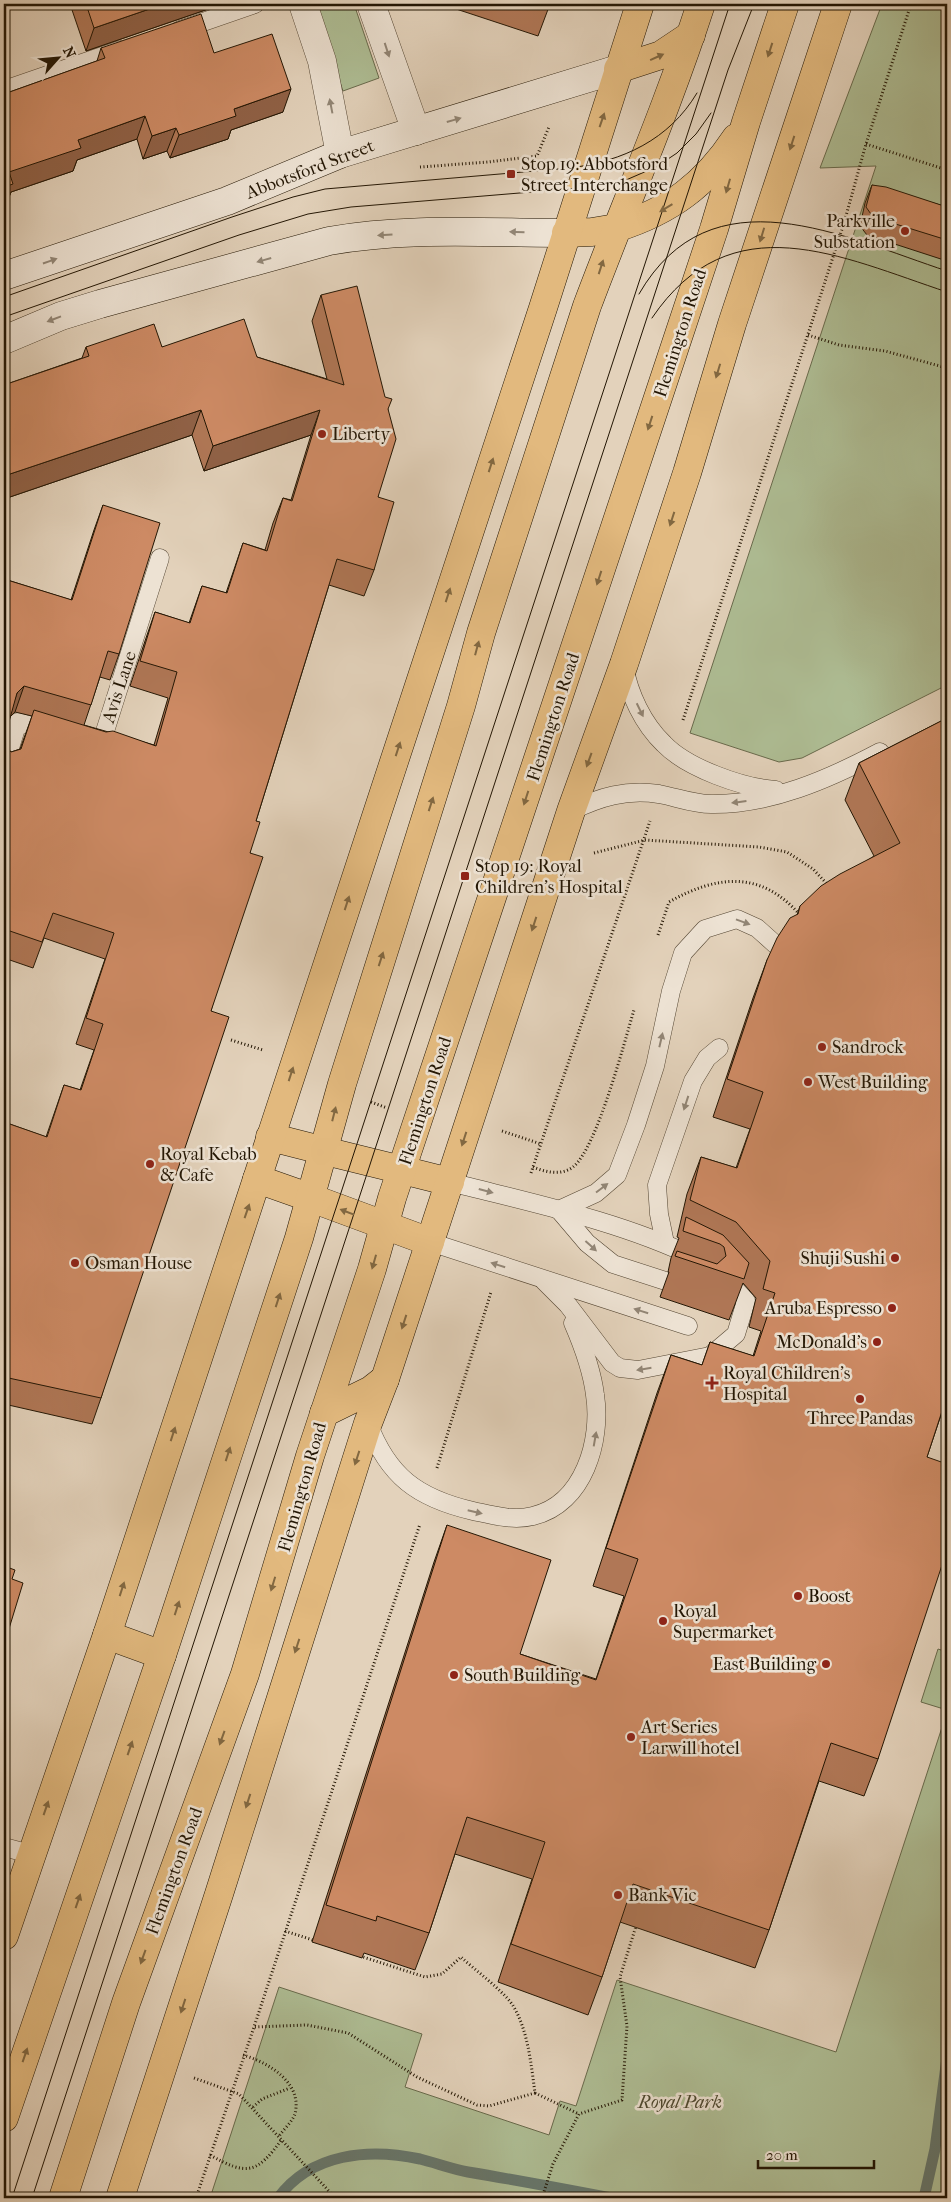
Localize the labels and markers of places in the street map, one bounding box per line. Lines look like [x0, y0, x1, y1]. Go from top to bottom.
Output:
place label: Stop 19: Abbotsford Street Interchange [521, 154, 668, 196]
marker: Stop 19: Abbotsford Street Interchange [505, 168, 517, 180]
place label: Parkville Substation [814, 211, 896, 253]
marker: Parkville Substation [899, 225, 911, 237]
place label: Liberty [332, 424, 392, 445]
marker: Liberty [316, 428, 328, 440]
place label: Stop 19: Royal Children's Hospital [475, 856, 623, 898]
marker: Stop 19: Royal Children's Hospital [459, 870, 471, 882]
place label: Sandrock [832, 1037, 904, 1058]
marker: Sandrock [816, 1041, 828, 1053]
place label: West Building [817, 1072, 928, 1093]
marker: West Building [802, 1076, 814, 1088]
place label: Royal Kebab & Cafe [160, 1144, 257, 1186]
marker: Royal Kebab & Cafe [144, 1158, 156, 1170]
place label: Shuji Sushi [800, 1248, 886, 1269]
marker: Shuji Sushi [889, 1252, 901, 1264]
place label: Osman House [85, 1253, 192, 1274]
marker: Osman House [69, 1257, 81, 1269]
place label: Aruba Espresso [764, 1298, 882, 1319]
marker: Aruba Espresso [886, 1302, 898, 1314]
place label: McDonald's [776, 1332, 867, 1353]
marker: McDonald's [871, 1336, 883, 1348]
place label: Royal Children's Hospital [723, 1363, 851, 1405]
marker: Royal Children's Hospital [705, 1376, 719, 1390]
marker: Three Pandas [854, 1393, 866, 1405]
place label: Three Pandas [807, 1408, 913, 1429]
place label: Boost [808, 1586, 852, 1607]
marker: Boost [792, 1590, 804, 1602]
place label: Royal Supermarket [673, 1601, 774, 1643]
marker: Royal Supermarket [657, 1615, 669, 1627]
place label: East Building [713, 1654, 816, 1675]
marker: East Building [820, 1658, 832, 1670]
place label: South Building [464, 1665, 580, 1686]
marker: South Building [448, 1669, 460, 1681]
place label: Art Series Larwill hotel [640, 1717, 740, 1759]
marker: Art Series Larwill hotel [625, 1731, 637, 1743]
place label: Bank Vic [628, 1885, 696, 1906]
marker: Bank Vic [612, 1889, 624, 1901]

